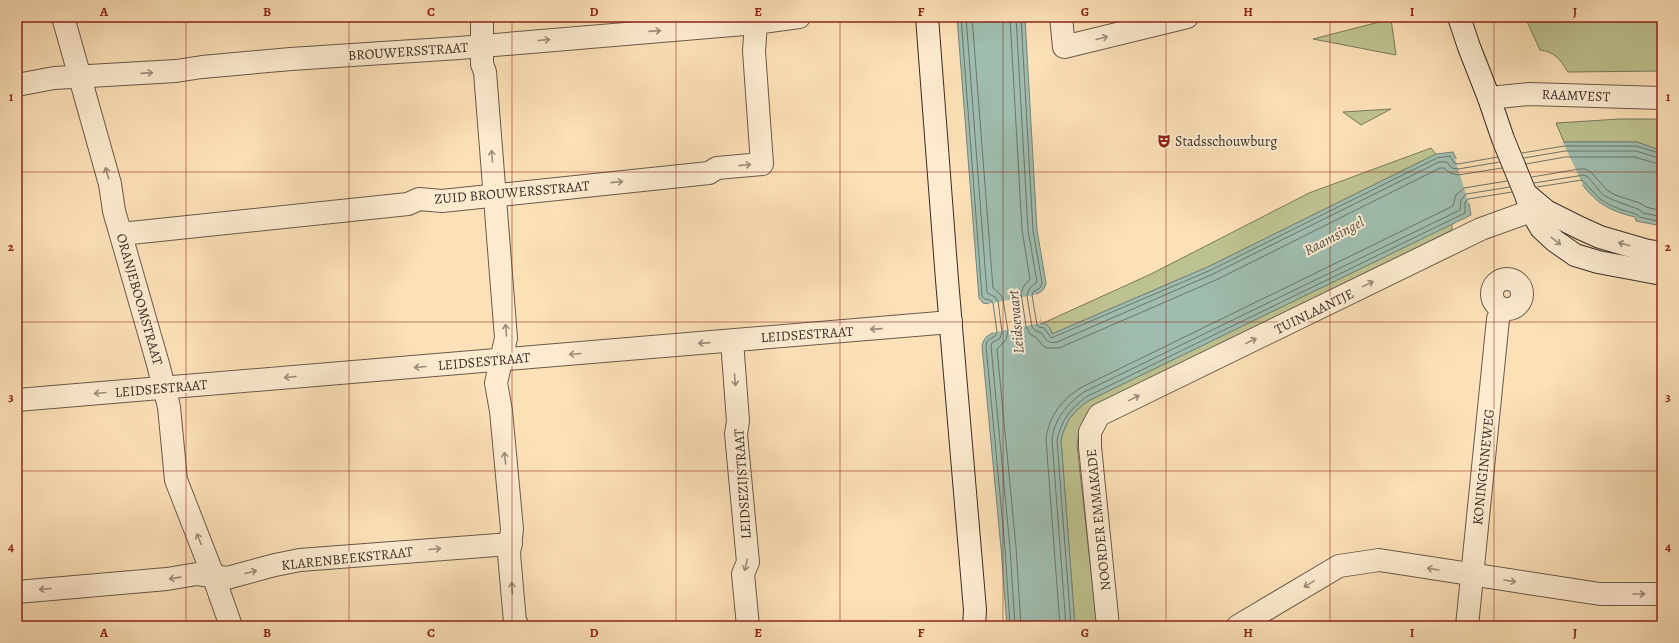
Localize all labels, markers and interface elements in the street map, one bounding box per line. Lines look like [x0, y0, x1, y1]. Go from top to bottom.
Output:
text: A [99, 3, 109, 20]
text: B [263, 3, 271, 20]
text: C [427, 3, 435, 20]
text: D [589, 3, 599, 20]
text: E [754, 3, 762, 20]
text: F [918, 3, 925, 20]
text: G [1081, 3, 1089, 20]
text: H [1243, 3, 1253, 20]
text: I [1410, 3, 1415, 20]
text: J [1573, 3, 1577, 20]
one-way arrow [648, 27, 661, 34]
one-way arrow [1095, 34, 1108, 41]
one-way arrow [537, 36, 550, 44]
street label: BROUWERSSTRAAT [347, 38, 469, 65]
one-way arrow [140, 69, 153, 76]
street label: RAAMVEST [1541, 85, 1611, 106]
text: 1 [9, 88, 14, 105]
text: 1 [1666, 88, 1671, 105]
place label: Stadsschouwburg [1175, 132, 1277, 151]
theatre icon: Stadsschouwburg [1156, 133, 1172, 149]
one-way arrow [489, 150, 496, 163]
one-way arrow [738, 162, 751, 169]
one-way arrow [103, 167, 110, 180]
street label: ZUID BROUWERSSTRAAT [434, 176, 591, 209]
one-way arrow [610, 178, 623, 186]
water label: Raamsingel [1300, 212, 1368, 260]
street label: ORANJEBOOMSTRAAT [112, 231, 167, 367]
one-way arrow [1550, 236, 1561, 245]
text: 2 [8, 238, 15, 255]
text: 2 [1665, 238, 1672, 255]
one-way arrow [1618, 240, 1631, 247]
one-way arrow [1362, 280, 1374, 287]
street label: TUINLAANTJE [1271, 284, 1357, 339]
water label: Leidsevaart [1003, 289, 1029, 354]
street label: LEIDSESTRAAT [760, 322, 854, 347]
one-way arrow [502, 324, 509, 337]
one-way arrow [869, 325, 882, 332]
one-way arrow [1245, 337, 1257, 344]
one-way arrow [698, 339, 711, 346]
street label: LEIDSESTRAAT [437, 348, 532, 375]
one-way arrow [569, 350, 582, 357]
one-way arrow [414, 363, 427, 371]
one-way arrow [731, 373, 738, 386]
one-way arrow [284, 374, 297, 381]
street label: LEIDSESTRAAT [114, 375, 209, 402]
text: 3 [8, 388, 14, 405]
text: 3 [1665, 388, 1671, 405]
one-way arrow [94, 389, 107, 396]
one-way arrow [1128, 394, 1140, 401]
street label: KONINGINNEWEG [1468, 408, 1499, 526]
street label: LEIDSEZIJSTRAAT [729, 428, 756, 540]
street label: NOORDER EMMAKADE [1082, 448, 1115, 592]
one-way arrow [501, 452, 509, 465]
one-way arrow [194, 533, 202, 545]
text: 4 [8, 538, 14, 555]
text: 4 [1665, 538, 1671, 555]
street label: KLARENBEEKSTRAAT [280, 542, 414, 575]
one-way arrow [428, 545, 441, 553]
one-way arrow [741, 558, 749, 571]
one-way arrow [1427, 565, 1440, 573]
one-way arrow [244, 567, 257, 575]
one-way arrow [168, 574, 181, 582]
one-way arrow [1504, 577, 1517, 585]
one-way arrow [1303, 580, 1315, 588]
one-way arrow [509, 582, 516, 595]
one-way arrow [39, 585, 52, 593]
one-way arrow [1632, 590, 1645, 598]
text: A [99, 624, 109, 641]
text: B [263, 624, 271, 641]
text: C [427, 624, 435, 641]
text: D [589, 624, 599, 641]
text: E [754, 624, 762, 641]
text: F [918, 624, 925, 641]
text: G [1081, 624, 1089, 641]
text: H [1243, 624, 1253, 641]
text: I [1410, 624, 1415, 641]
text: J [1573, 624, 1577, 641]

